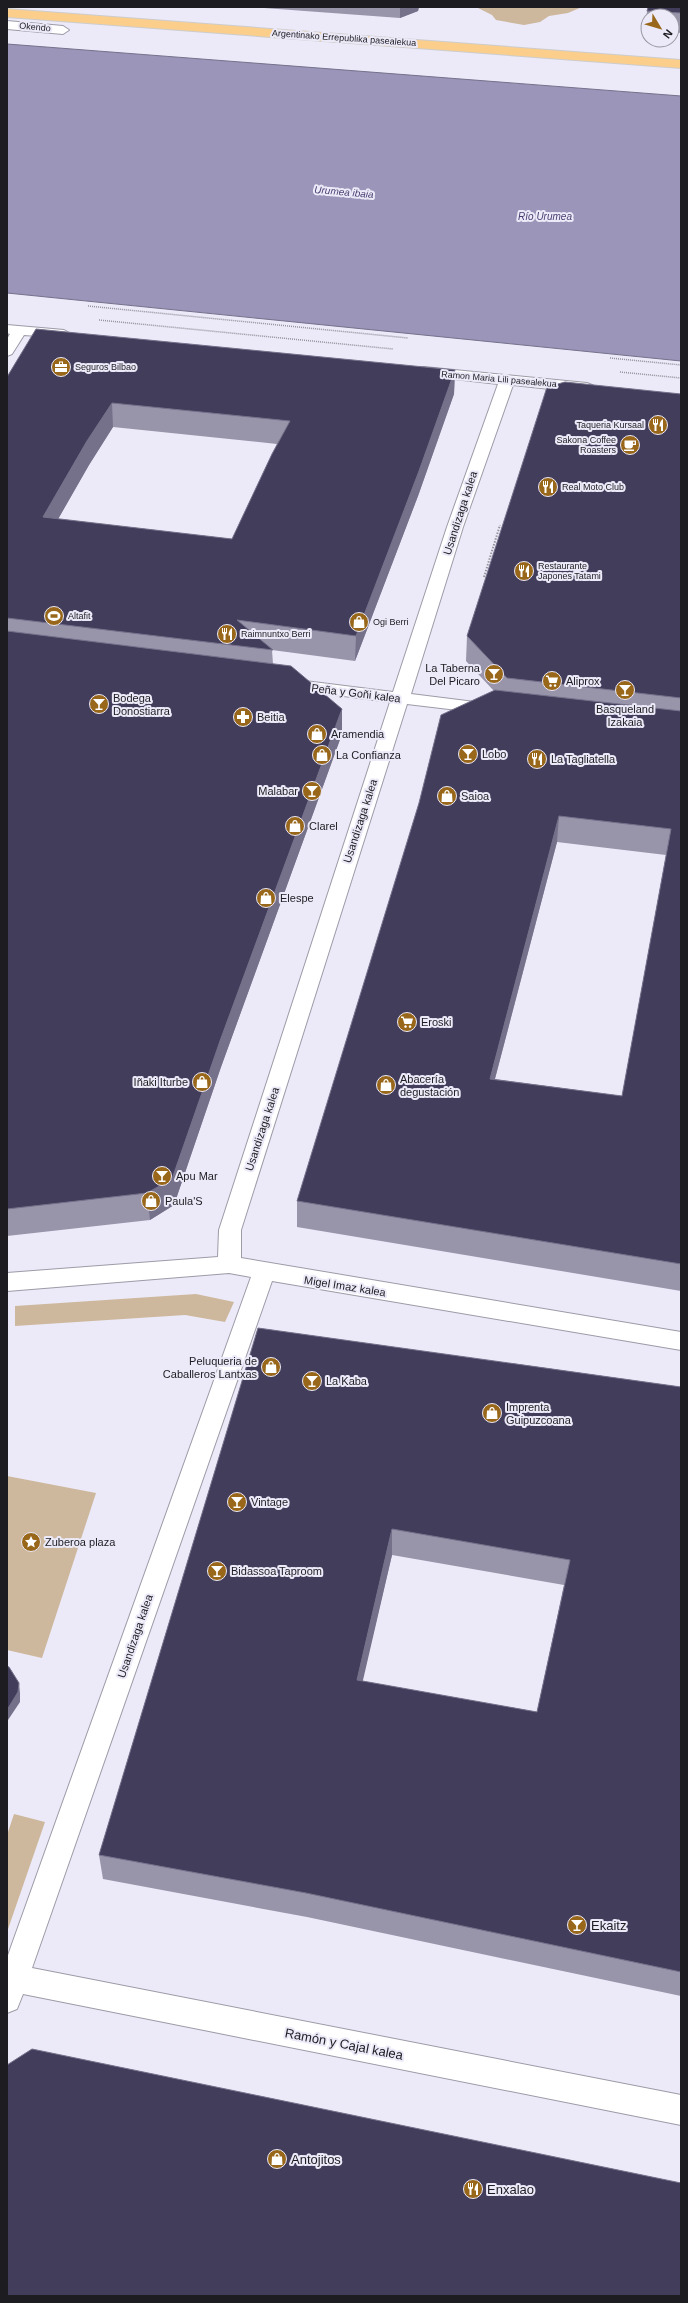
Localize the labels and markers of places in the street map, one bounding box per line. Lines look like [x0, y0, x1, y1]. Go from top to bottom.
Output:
office icon: Seguros Bilbao [50, 356, 72, 378]
place label: Seguros Bilbao [75, 362, 136, 372]
restaurant icon: Taqueria Kursaal [647, 414, 669, 436]
place label: Taqueria Kursaal [576, 420, 644, 430]
cafe icon: Sakona Coffee Roasters [619, 434, 641, 456]
place label: Sakona Coffee Roasters [557, 435, 616, 455]
restaurant icon: Real Moto Club [537, 476, 559, 498]
place label: Real Moto Club [562, 482, 624, 492]
restaurant icon: Restaurante Japones Tatami [513, 560, 535, 582]
place label: Restaurante Japones Tatami [538, 561, 601, 581]
sports icon: Altafit [43, 605, 65, 627]
place label: Altafit [68, 611, 91, 621]
shop icon: Ogi Berri [348, 611, 370, 633]
place label: Ogi Berri [373, 617, 409, 627]
restaurant icon: Raimnuntxo Berri [216, 623, 238, 645]
place label: Raimnuntxo Berri [241, 629, 311, 639]
place label: La Taberna Del Picaro [425, 662, 481, 687]
bar icon: La Taberna Del Picaro [483, 663, 505, 685]
supermarket icon: Aliprox [541, 670, 563, 692]
place label: Aliprox [566, 675, 600, 687]
bar icon: Basqueland Izakaia [614, 679, 636, 701]
place label: Bodega Donostiarra [113, 692, 171, 717]
bar icon: Bodega Donostiarra [88, 693, 110, 715]
place label: Basqueland Izakaia [596, 703, 654, 728]
pharmacy icon: Beitia [232, 706, 254, 728]
place label: Beitia [257, 711, 285, 723]
shop icon: Aramendia [306, 723, 328, 745]
place label: Aramendia [331, 728, 385, 740]
bar icon: Lobo [457, 743, 479, 765]
shop icon: La Confianza [311, 744, 333, 766]
place label: Lobo [482, 748, 506, 760]
restaurant icon: La Tagliatella [526, 748, 548, 770]
place label: La Confianza [336, 749, 402, 761]
place label: La Tagliatella [551, 753, 616, 765]
bar icon: Malabar [301, 780, 323, 802]
place label: Malabar [258, 785, 298, 797]
shop icon: Saioa [436, 785, 458, 807]
place label: Saioa [461, 790, 490, 802]
shop icon: Clarel [284, 815, 306, 837]
place label: Clarel [309, 820, 338, 832]
shop icon: Elespe [255, 887, 277, 909]
place label: Elespe [280, 892, 314, 904]
supermarket icon: Eroski [396, 1011, 418, 1033]
place label: Eroski [421, 1016, 452, 1028]
shop icon: Iñaki Iturbe [191, 1071, 213, 1093]
place label: Abacería degustación [400, 1073, 459, 1098]
shop icon: Abacería degustación [375, 1074, 397, 1096]
place label: Iñaki Iturbe [134, 1076, 188, 1088]
bar icon: Apu Mar [151, 1165, 173, 1187]
place label: Apu Mar [176, 1170, 218, 1182]
shop icon: Paula'S [140, 1190, 162, 1212]
place label: Paula'S [165, 1195, 203, 1207]
place label: Peluqueria de Caballeros Lantxas [163, 1355, 257, 1380]
shop icon: Peluqueria de Caballeros Lantxas [260, 1356, 282, 1378]
bar icon: La Kaba [301, 1370, 323, 1392]
place label: La Kaba [326, 1375, 368, 1387]
place label: Imprenta Guipuzcoana [506, 1401, 572, 1426]
shop icon: Imprenta Guipuzcoana [481, 1402, 503, 1424]
bar icon: Vintage [226, 1491, 248, 1513]
place label: Vintage [251, 1496, 288, 1508]
place icon: Zuberoa plaza [20, 1531, 42, 1553]
place label: Zuberoa plaza [45, 1536, 116, 1548]
bar icon: Bidassoa Taproom [206, 1560, 228, 1582]
place label: Bidassoa Taproom [231, 1565, 322, 1577]
bar icon: Ekaitz [566, 1914, 588, 1936]
place label: Ekaitz [591, 1918, 626, 1933]
shop icon: Antojitos [266, 2148, 288, 2170]
place label: Antojitos [291, 2152, 341, 2167]
restaurant icon: Enxalao [462, 2178, 484, 2200]
place label: Enxalao [487, 2182, 534, 2197]

